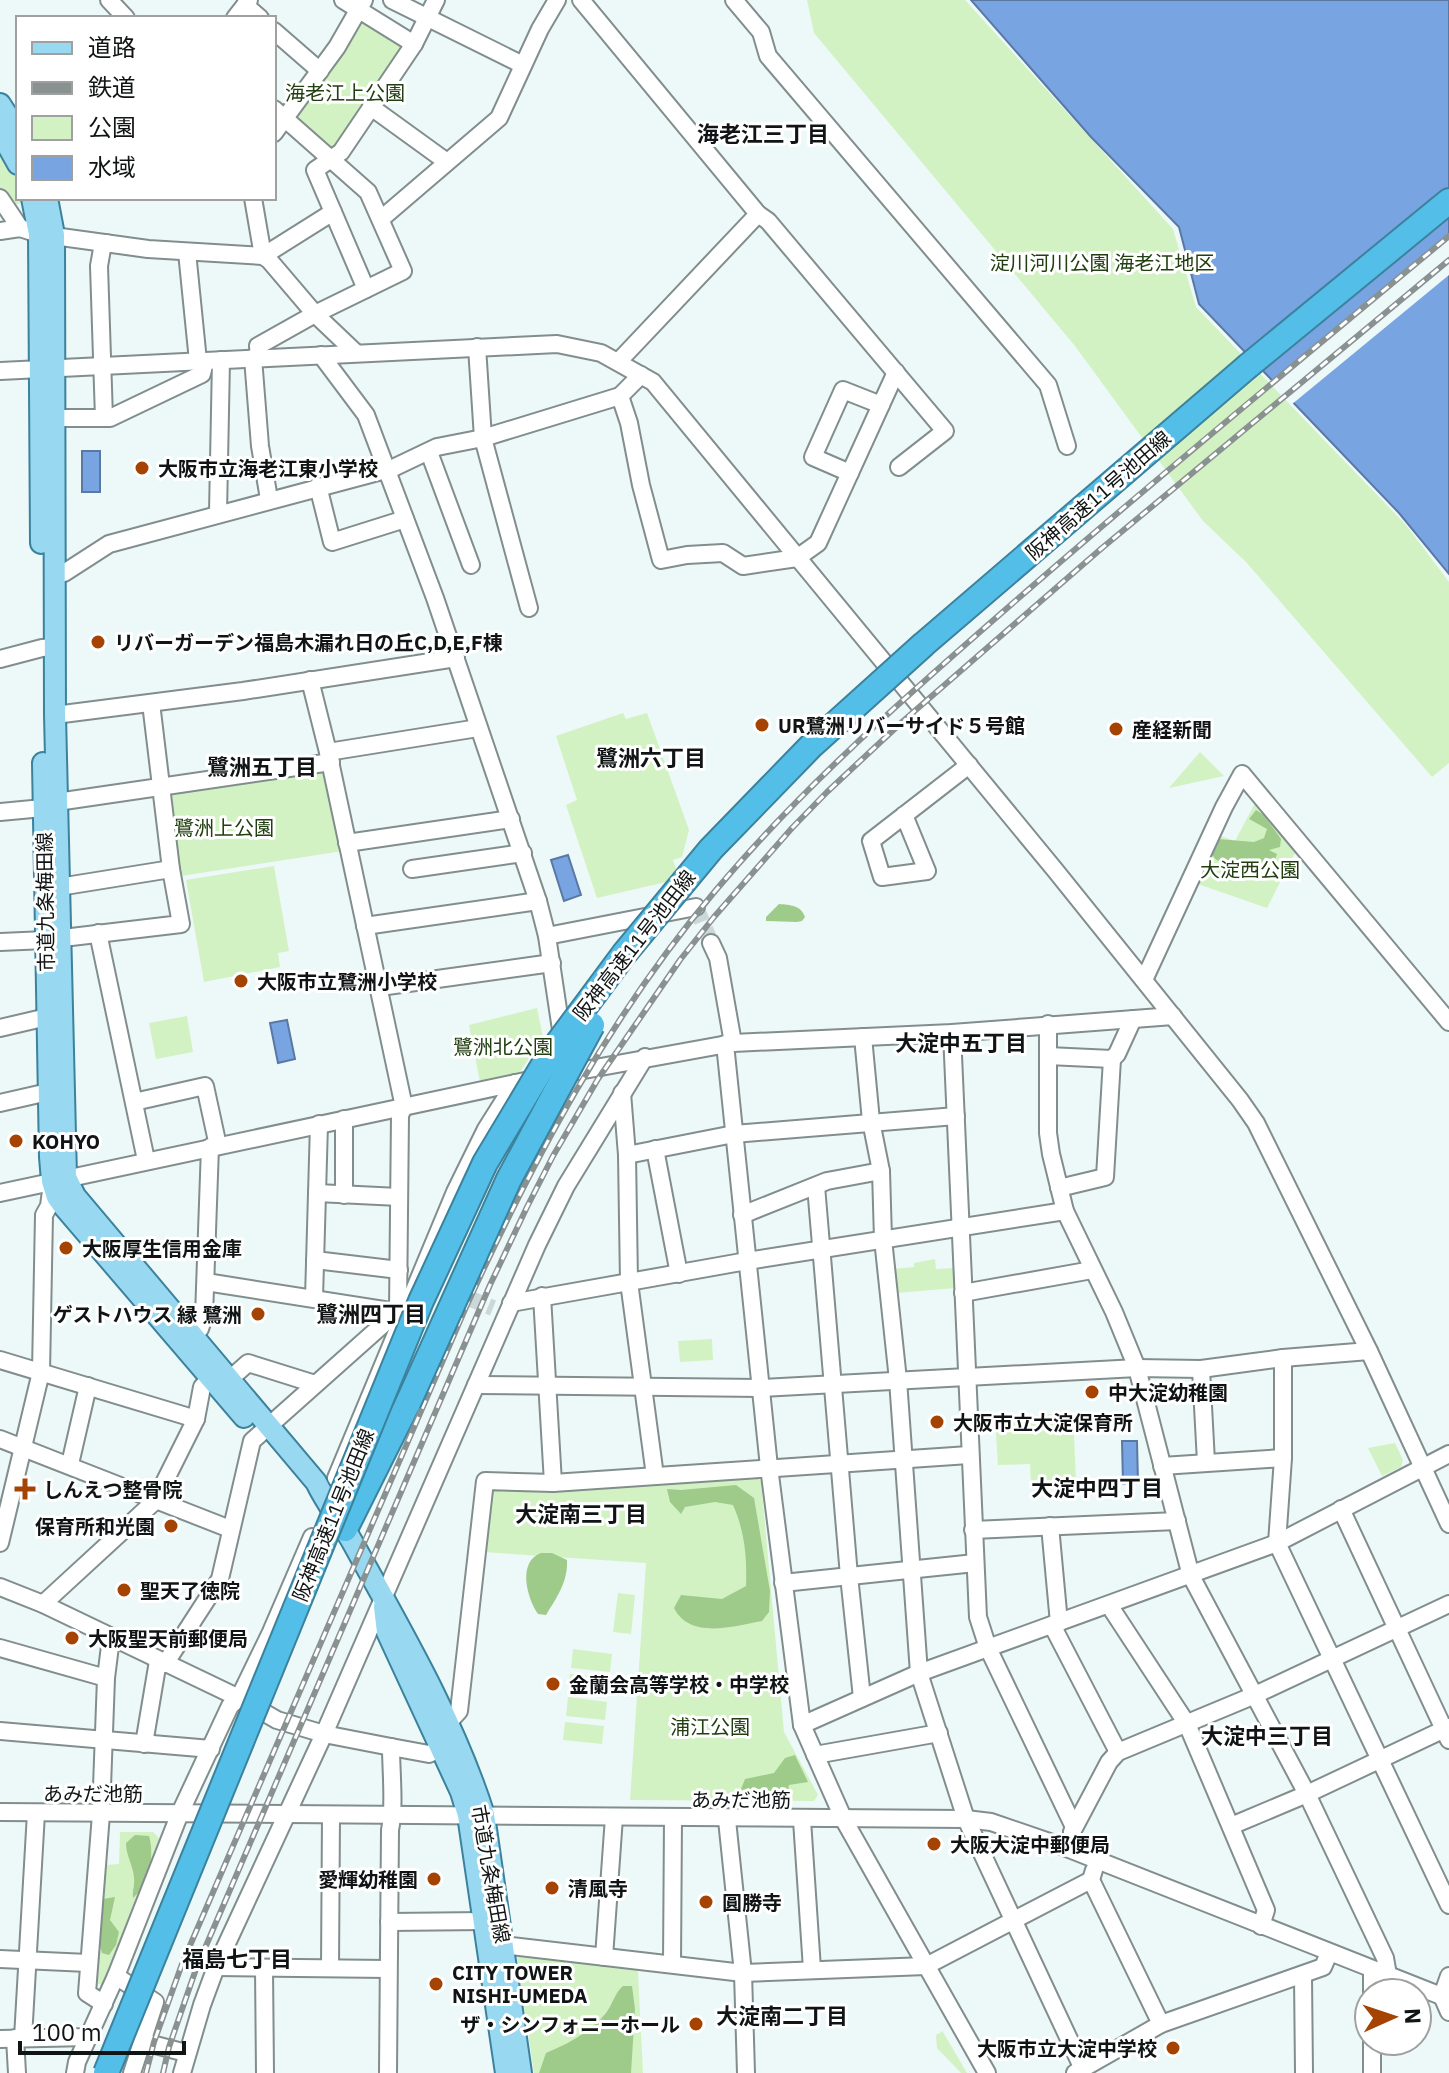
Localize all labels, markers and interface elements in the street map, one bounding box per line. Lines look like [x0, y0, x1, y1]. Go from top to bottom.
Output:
legend [16, 16, 276, 200]
text: 道路 [88, 31, 136, 63]
text: 鉄道 [88, 71, 136, 103]
park label: 海老江上公園 [285, 79, 405, 106]
text: 公園 [88, 111, 136, 143]
district label: 海老江三丁目 [697, 119, 829, 148]
text: 水域 [88, 151, 136, 183]
park label: 淀川河川公園 海老江地区 [990, 249, 1214, 276]
street label: 阪神高速11号池田線 [1020, 424, 1176, 566]
place label: 大阪市立海老江東小学校 [158, 455, 378, 482]
marker: 大阪市立海老江東小学校 [133, 459, 151, 477]
place label: リバーガーデン福島木漏れ日の丘C,D,E,F棟 [114, 629, 503, 656]
marker: リバーガーデン福島木漏れ日の丘C,D,E,F棟 [89, 633, 107, 651]
place label: UR鷺洲リバーサイド５号館 [778, 712, 1025, 739]
marker: UR鷺洲リバーサイド５号館 [753, 716, 771, 734]
place label: 産経新聞 [1132, 716, 1212, 743]
marker: 産経新聞 [1107, 720, 1125, 738]
district label: 鷺洲六丁目 [596, 743, 706, 772]
district label: 鷺洲五丁目 [207, 752, 317, 781]
park label: 鷺洲上公園 [174, 814, 274, 841]
street label: 市道九条梅田線 [30, 832, 60, 972]
park label: 大淀西公園 [1200, 856, 1300, 883]
street label: 阪神高速11号池田線 [567, 864, 701, 1026]
place label: 大阪市立鷺洲小学校 [257, 968, 437, 995]
marker: 大阪市立鷺洲小学校 [232, 972, 250, 990]
district label: 大淀中五丁目 [895, 1028, 1027, 1057]
park label: 鷺洲北公園 [453, 1033, 553, 1060]
place label: KOHYO [32, 1128, 100, 1155]
marker: KOHYO [7, 1132, 25, 1150]
place label: 大阪厚生信用金庫 [82, 1235, 242, 1262]
marker: 大阪厚生信用金庫 [57, 1239, 75, 1257]
district label: 鷺洲四丁目 [316, 1299, 426, 1328]
place label: ゲストハウス 縁 鷺洲 [53, 1301, 242, 1328]
marker: ゲストハウス 縁 鷺洲 [249, 1305, 267, 1323]
place label: 中大淀幼稚園 [1108, 1379, 1228, 1406]
marker: 中大淀幼稚園 [1083, 1383, 1101, 1401]
place label: 大阪市立大淀保育所 [953, 1409, 1133, 1436]
marker: 大阪市立大淀保育所 [928, 1413, 946, 1431]
street label: 阪神高速11号池田線 [286, 1425, 380, 1605]
district label: 大淀中四丁目 [1031, 1473, 1163, 1502]
place label: しんえつ整骨院 [43, 1476, 182, 1503]
marker: しんえつ整骨院 [14, 1478, 36, 1500]
district label: 大淀南三丁目 [515, 1499, 647, 1528]
place label: 保育所和光園 [35, 1513, 155, 1540]
marker: 保育所和光園 [162, 1517, 180, 1535]
place label: 聖天了徳院 [140, 1577, 240, 1604]
marker: 聖天了徳院 [115, 1581, 133, 1599]
place label: 大阪聖天前郵便局 [88, 1625, 248, 1652]
marker: 大阪聖天前郵便局 [63, 1629, 81, 1647]
place label: 金蘭会高等学校・中学校 [569, 1671, 789, 1698]
marker: 金蘭会高等学校・中学校 [544, 1675, 562, 1693]
park label: 浦江公園 [670, 1713, 750, 1740]
district label: 大淀中三丁目 [1201, 1721, 1333, 1750]
street label: あみだ池筋 [43, 1780, 143, 1807]
street label: あみだ池筋 [691, 1786, 791, 1813]
street label: 市道九条梅田線 [466, 1803, 516, 1945]
place label: 大阪大淀中郵便局 [950, 1831, 1110, 1858]
marker: 大阪大淀中郵便局 [925, 1835, 943, 1853]
place label: 愛輝幼稚園 [318, 1866, 418, 1893]
marker: 愛輝幼稚園 [425, 1870, 443, 1888]
place label: 清風寺 [568, 1875, 628, 1902]
marker: 清風寺 [543, 1879, 561, 1897]
place label: 圓勝寺 [722, 1889, 782, 1916]
marker: 圓勝寺 [697, 1893, 715, 1911]
district label: 福島七丁目 [182, 1944, 292, 1973]
place label: CITY TOWER NISHI-UMEDA [452, 1959, 588, 2009]
marker: CITY TOWER NISHI-UMEDA [427, 1975, 445, 1993]
north arrow [1353, 1977, 1433, 2057]
district label: 大淀南二丁目 [716, 2001, 848, 2030]
scale bar [20, 2005, 184, 2055]
text: N [1399, 2007, 1428, 2025]
place label: ザ・シンフォニーホール [461, 2011, 680, 2038]
marker: ザ・シンフォニーホール [687, 2015, 705, 2033]
text: 100 m [32, 2016, 102, 2048]
place label: 大阪市立大淀中学校 [977, 2035, 1157, 2062]
marker: 大阪市立大淀中学校 [1164, 2039, 1182, 2057]

